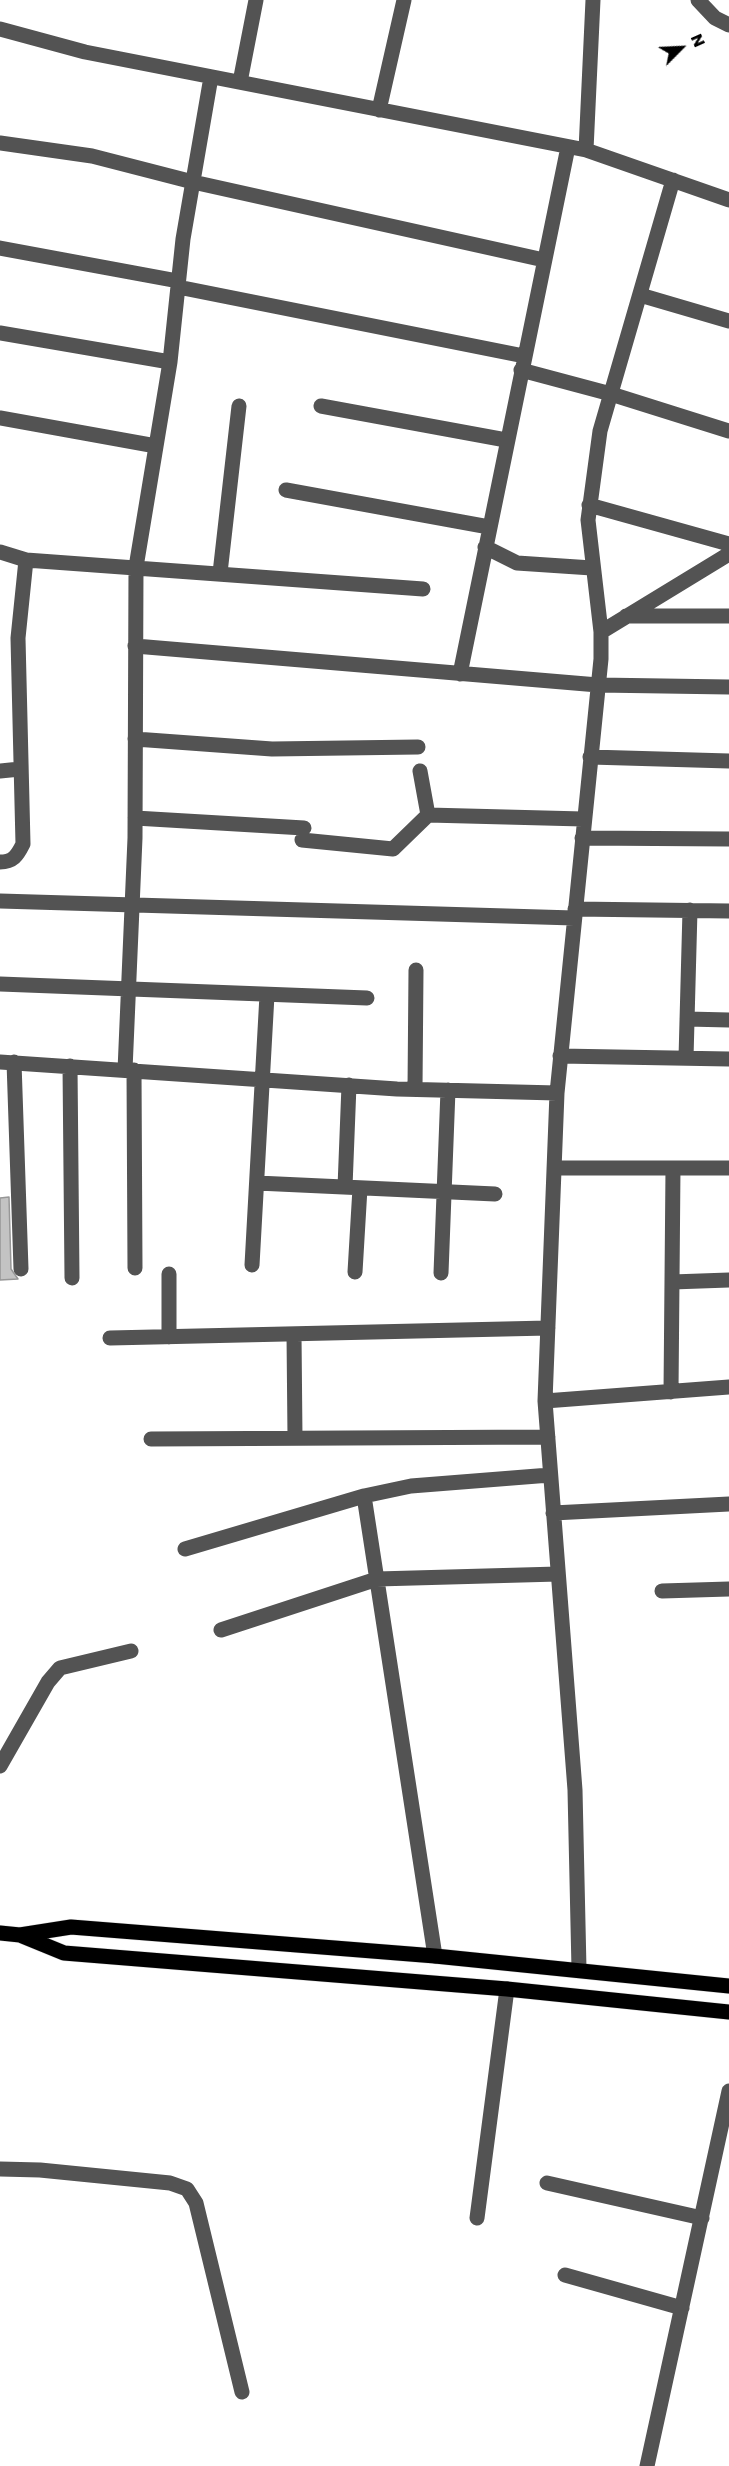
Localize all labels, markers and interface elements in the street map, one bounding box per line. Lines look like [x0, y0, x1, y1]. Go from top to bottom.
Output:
north arrow [651, 18, 711, 78]
text: N [685, 30, 711, 51]

